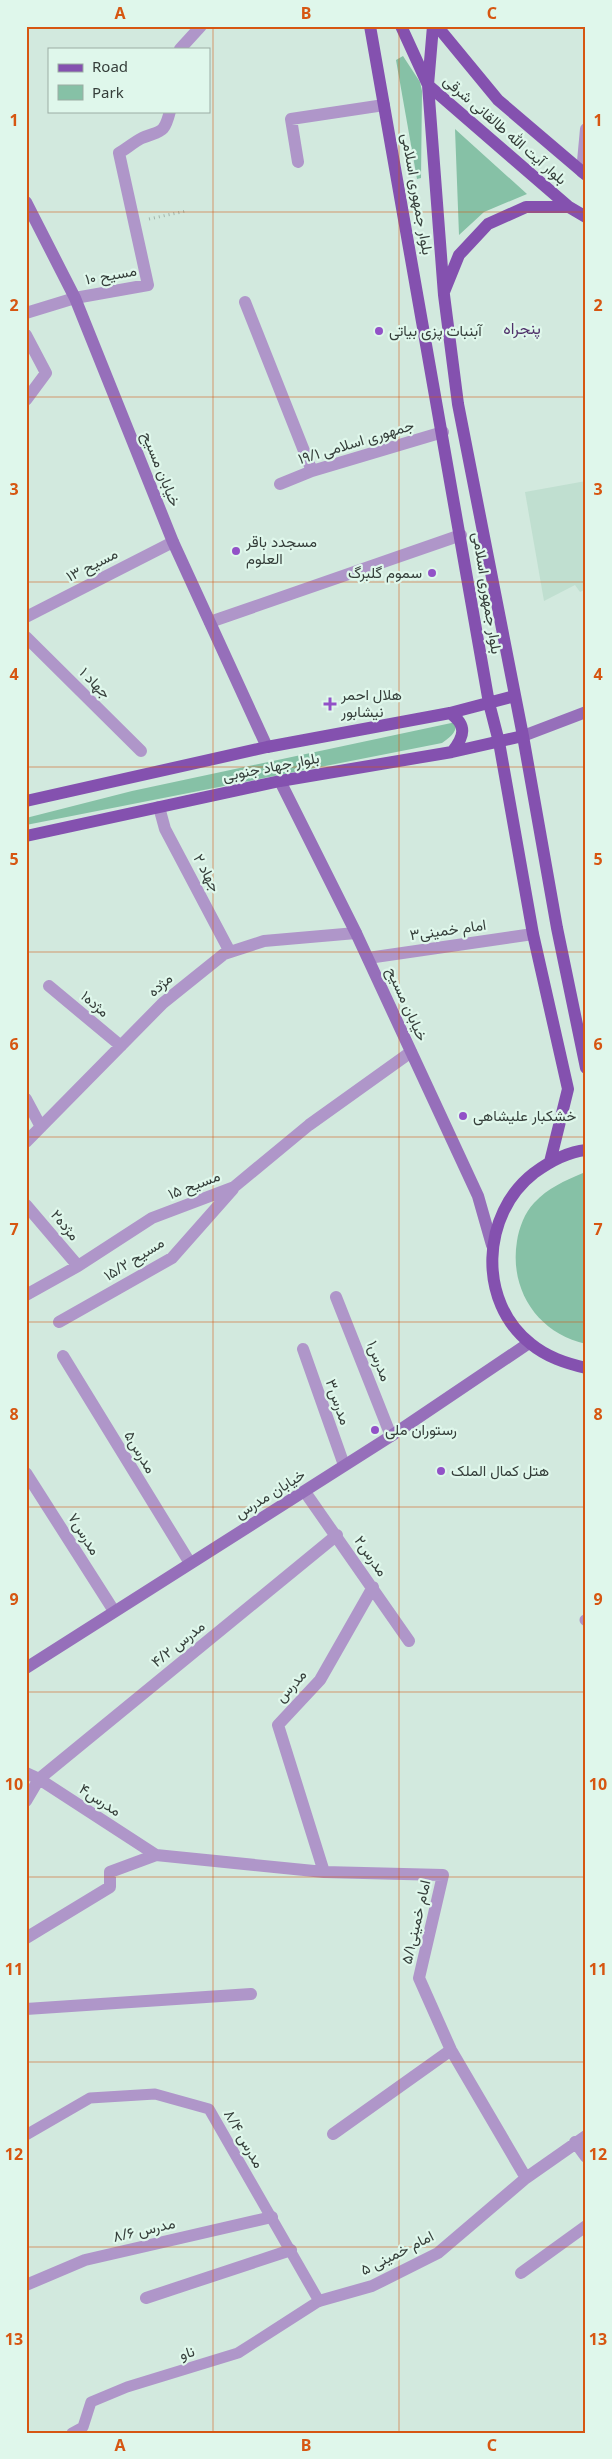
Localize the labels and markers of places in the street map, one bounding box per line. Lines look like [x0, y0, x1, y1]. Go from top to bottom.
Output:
place label: آبنبات پزی بیاتی [389, 320, 483, 341]
marker: آبنبات پزی بیاتی [373, 325, 385, 337]
place label: مسجدد باقر العلوم [245, 531, 317, 569]
marker: مسجدد باقر العلوم [230, 545, 242, 557]
place label: سموم گلبرگ [348, 562, 422, 583]
marker: سموم گلبرگ [426, 567, 438, 579]
place label: هلال احمر نیشابور [340, 684, 402, 721]
marker: هلال احمر نیشابور [323, 697, 337, 711]
place label: خشکبار علیشاهی [473, 1105, 576, 1126]
marker: خشکبار علیشاهی [457, 1110, 469, 1122]
place label: رستوران ملی [385, 1419, 457, 1440]
marker: رستوران ملی [369, 1424, 381, 1436]
place label: هتل کمال الملک [451, 1460, 549, 1480]
marker: هتل کمال الملک [435, 1465, 447, 1477]

